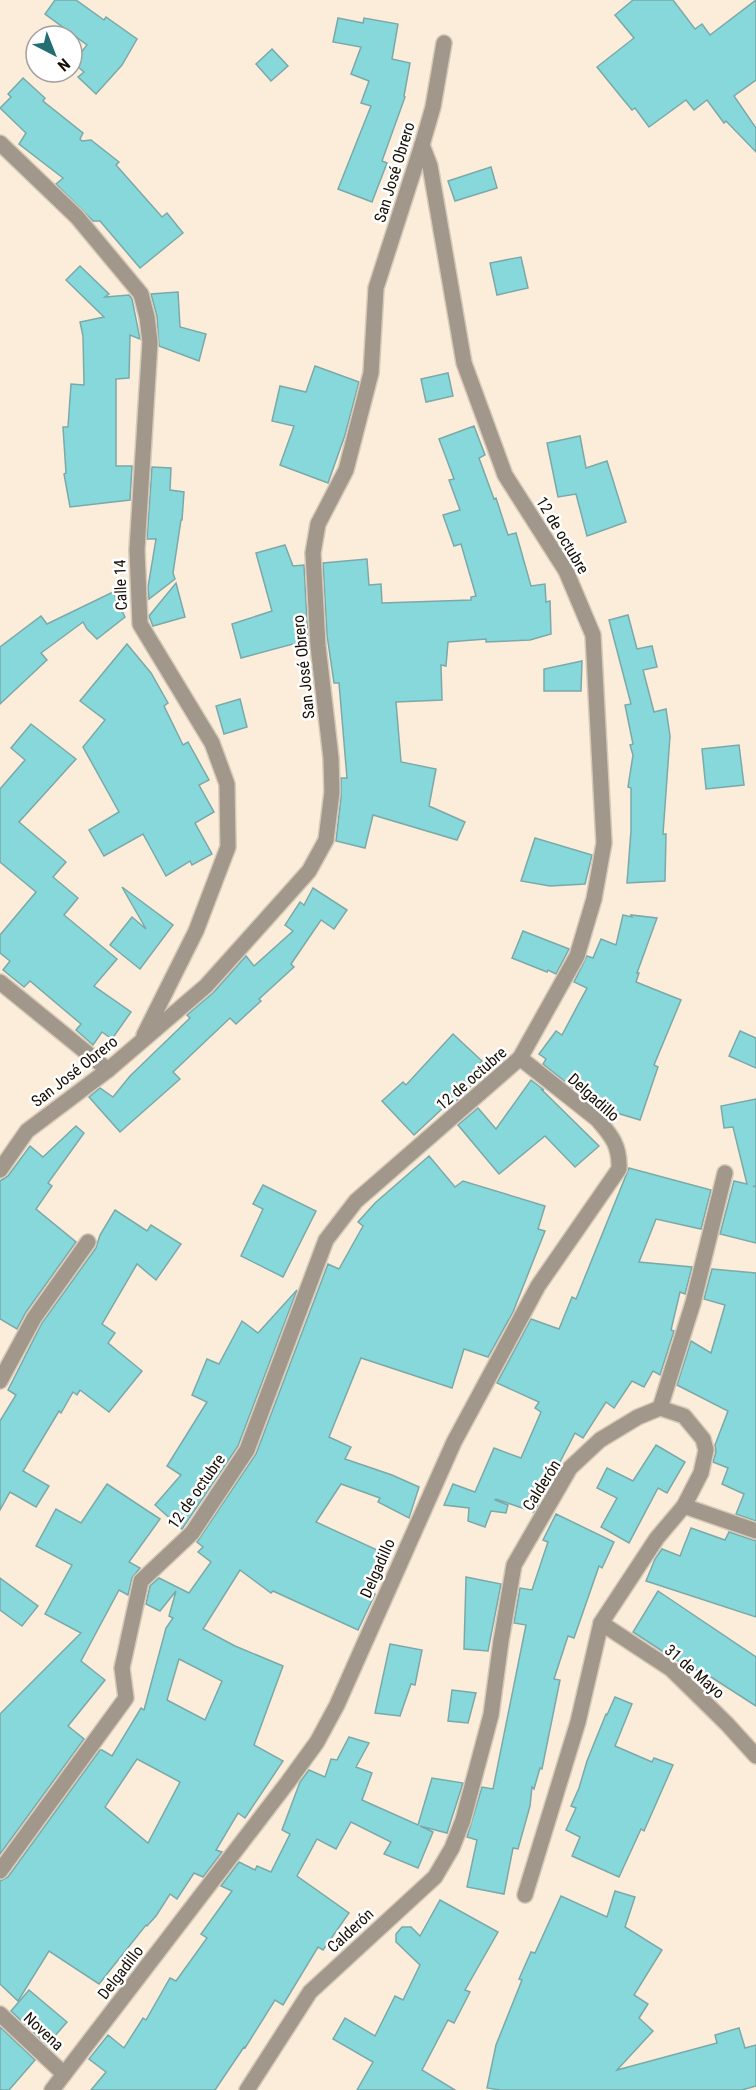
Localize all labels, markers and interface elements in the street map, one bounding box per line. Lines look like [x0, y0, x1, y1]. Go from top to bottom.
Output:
north arrow [24, 24, 84, 84]
text: N [54, 54, 74, 75]
street label: San José Obrero [370, 120, 419, 225]
street label: 12 de octubre [532, 493, 593, 577]
street label: Calle 14 [110, 559, 131, 611]
street label: San José Obrero [289, 614, 318, 720]
street label: San José Obrero [27, 1032, 121, 1111]
street label: 12 de octubre [432, 1043, 510, 1114]
street label: Delgadillo [564, 1069, 623, 1125]
street label: 12 de octubre [164, 1450, 229, 1532]
street label: Calderón [518, 1456, 564, 1514]
street label: Delgadillo [356, 1536, 399, 1601]
street label: 31 de Mayo [661, 1640, 728, 1702]
street label: Calderón [323, 1904, 377, 1957]
street label: Delgadillo [94, 1942, 147, 2003]
street label: Novena [20, 2008, 68, 2055]

